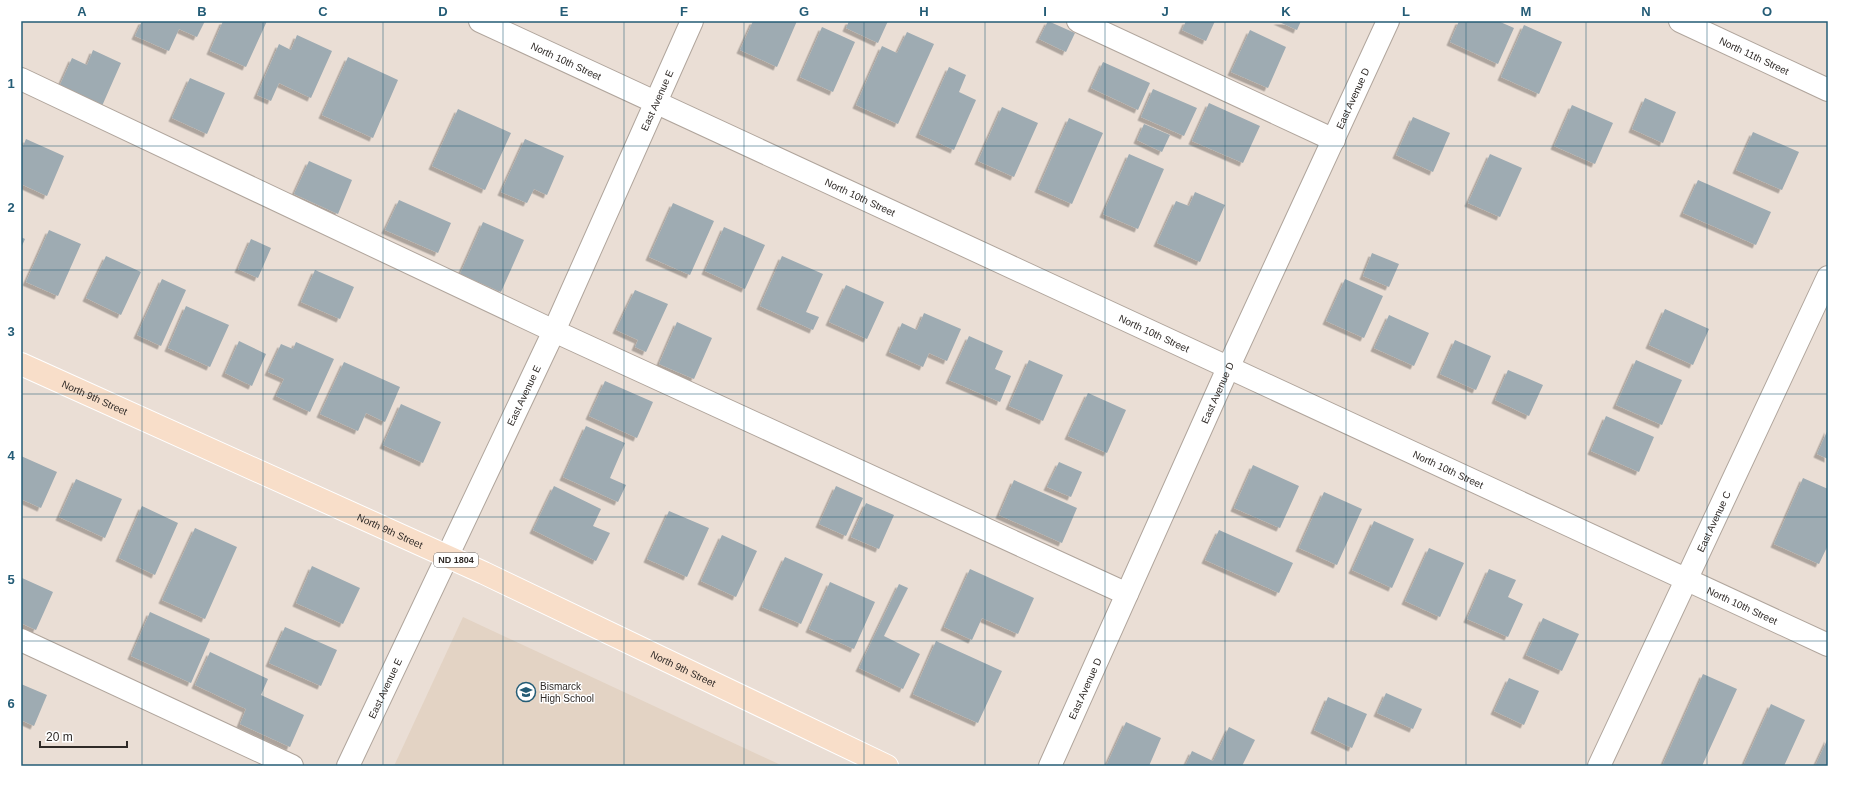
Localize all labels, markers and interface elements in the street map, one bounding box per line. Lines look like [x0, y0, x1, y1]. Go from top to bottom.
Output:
text: A [77, 4, 87, 19]
text: B [197, 4, 207, 19]
text: C [318, 4, 328, 19]
text: D [438, 4, 448, 19]
text: E [560, 4, 569, 19]
text: F [680, 4, 688, 19]
text: G [799, 4, 809, 19]
text: H [919, 4, 929, 19]
text: I [1043, 4, 1047, 19]
text: J [1161, 4, 1169, 19]
text: K [1281, 4, 1291, 19]
text: L [1402, 4, 1410, 19]
text: M [1521, 4, 1531, 19]
text: N [1641, 4, 1651, 19]
text: O [1762, 4, 1772, 19]
street label: North 11th Street [1718, 35, 1791, 77]
street label: North 10th Street [529, 40, 603, 82]
street label: East Avenue D [1334, 66, 1371, 131]
street label: East Avenue E [638, 68, 675, 132]
text: 1 [7, 76, 15, 91]
street label: North 10th Street [823, 176, 897, 218]
text: 2 [7, 200, 15, 215]
street label: North 10th Street [1117, 312, 1191, 354]
text: 3 [7, 324, 15, 339]
street label: East Avenue D [1199, 360, 1236, 425]
street label: East Avenue E [505, 363, 543, 427]
street label: North 9th Street [60, 378, 129, 417]
text: 4 [7, 448, 15, 463]
street label: North 10th Street [1411, 448, 1485, 490]
street label: East Avenue C [1695, 489, 1732, 554]
street label: North 9th Street [356, 511, 425, 550]
road number: ND 1804 [434, 553, 478, 567]
text: 5 [7, 572, 15, 587]
street label: North 10th Street [1705, 584, 1779, 626]
street label: North 9th Street [649, 648, 718, 689]
street label: East Avenue E [366, 656, 404, 720]
street label: East Avenue D [1066, 656, 1103, 721]
school or university icon: Bismarck High School [515, 681, 537, 703]
place label: Bismarck High School [540, 681, 594, 704]
text: 6 [7, 696, 15, 711]
scale bar [40, 723, 127, 749]
text: 20 m [46, 730, 73, 744]

